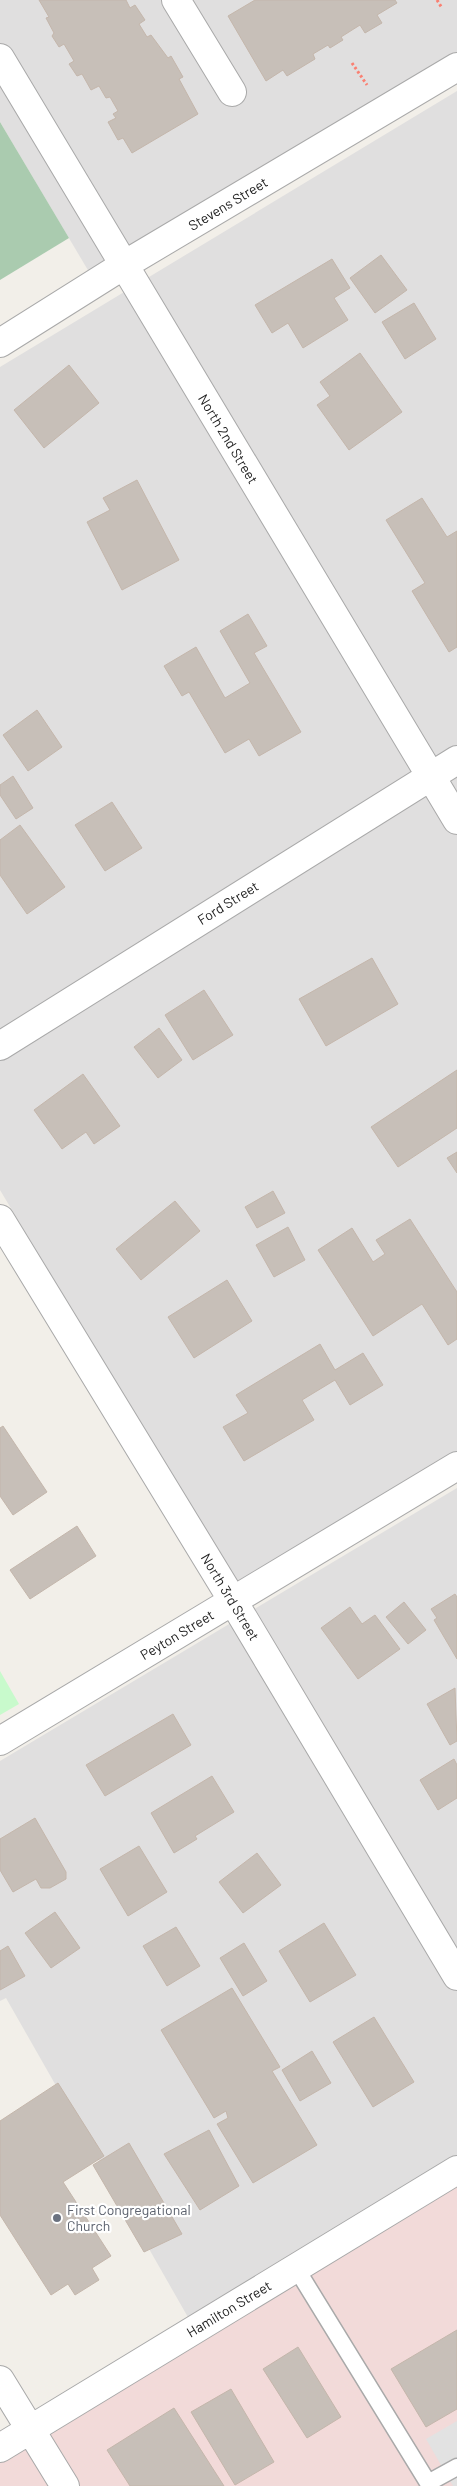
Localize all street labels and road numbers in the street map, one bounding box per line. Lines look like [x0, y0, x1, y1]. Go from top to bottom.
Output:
street label: Stevens Street [185, 173, 270, 234]
street label: North 2nd Street [195, 391, 262, 487]
street label: Ford Street [194, 877, 261, 928]
street label: North 3rd Street [198, 1550, 263, 1643]
street label: Peyton Street [137, 1606, 217, 1663]
street label: Hamilton Street [183, 2277, 274, 2341]

